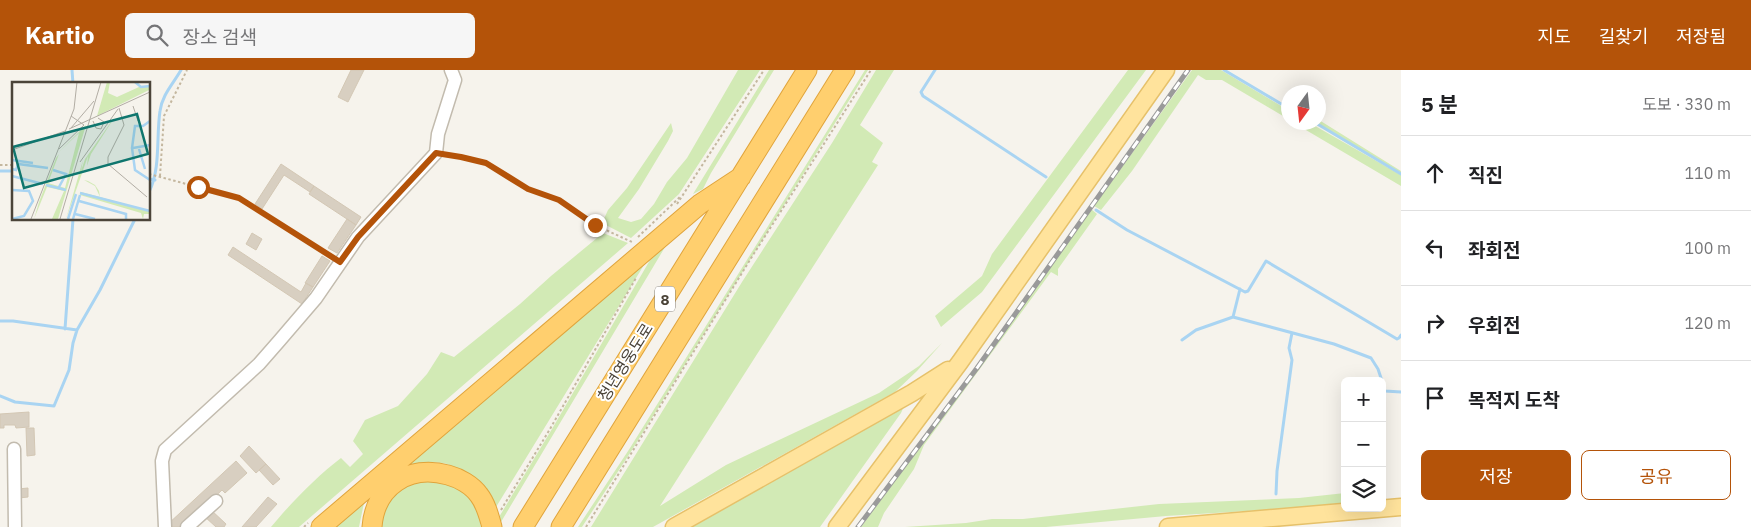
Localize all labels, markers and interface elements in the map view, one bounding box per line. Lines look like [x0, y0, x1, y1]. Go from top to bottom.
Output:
search box [125, 13, 475, 58]
text: Kartio [25, 19, 95, 51]
icon: search [143, 21, 171, 49]
text: 장소 검색 [183, 25, 257, 49]
text: 지도 [1538, 25, 1571, 48]
text: 길찾기 [1599, 25, 1648, 48]
text: 저장됨 [1676, 25, 1726, 48]
inset map [12, 82, 150, 220]
north arrow [1281, 85, 1326, 130]
text: 5 분 [1421, 90, 1458, 118]
text: 도보 · 330 m [1642, 94, 1731, 114]
icon: ahead [1421, 159, 1449, 187]
text: 직진 [1468, 163, 1503, 187]
text: 110 m [1684, 163, 1731, 183]
route start [187, 176, 210, 199]
route end [584, 214, 607, 237]
icon: left [1421, 234, 1449, 262]
text: 좌회전 [1468, 238, 1520, 262]
text: 100 m [1684, 238, 1731, 258]
road number: 8 [655, 286, 675, 312]
icon: right [1421, 309, 1449, 337]
text: 우회전 [1468, 313, 1520, 337]
text: 120 m [1684, 313, 1731, 333]
street label: 청년영웅도로 [593, 319, 657, 405]
map controls [1341, 377, 1386, 512]
button: + [1341, 377, 1386, 422]
icon: arrive [1421, 384, 1449, 412]
text: 목적지 도착 [1468, 388, 1560, 412]
button: − [1341, 422, 1386, 467]
button: 저장 [1421, 450, 1571, 500]
button: 공유 [1581, 450, 1731, 500]
button: layers [1341, 467, 1386, 512]

